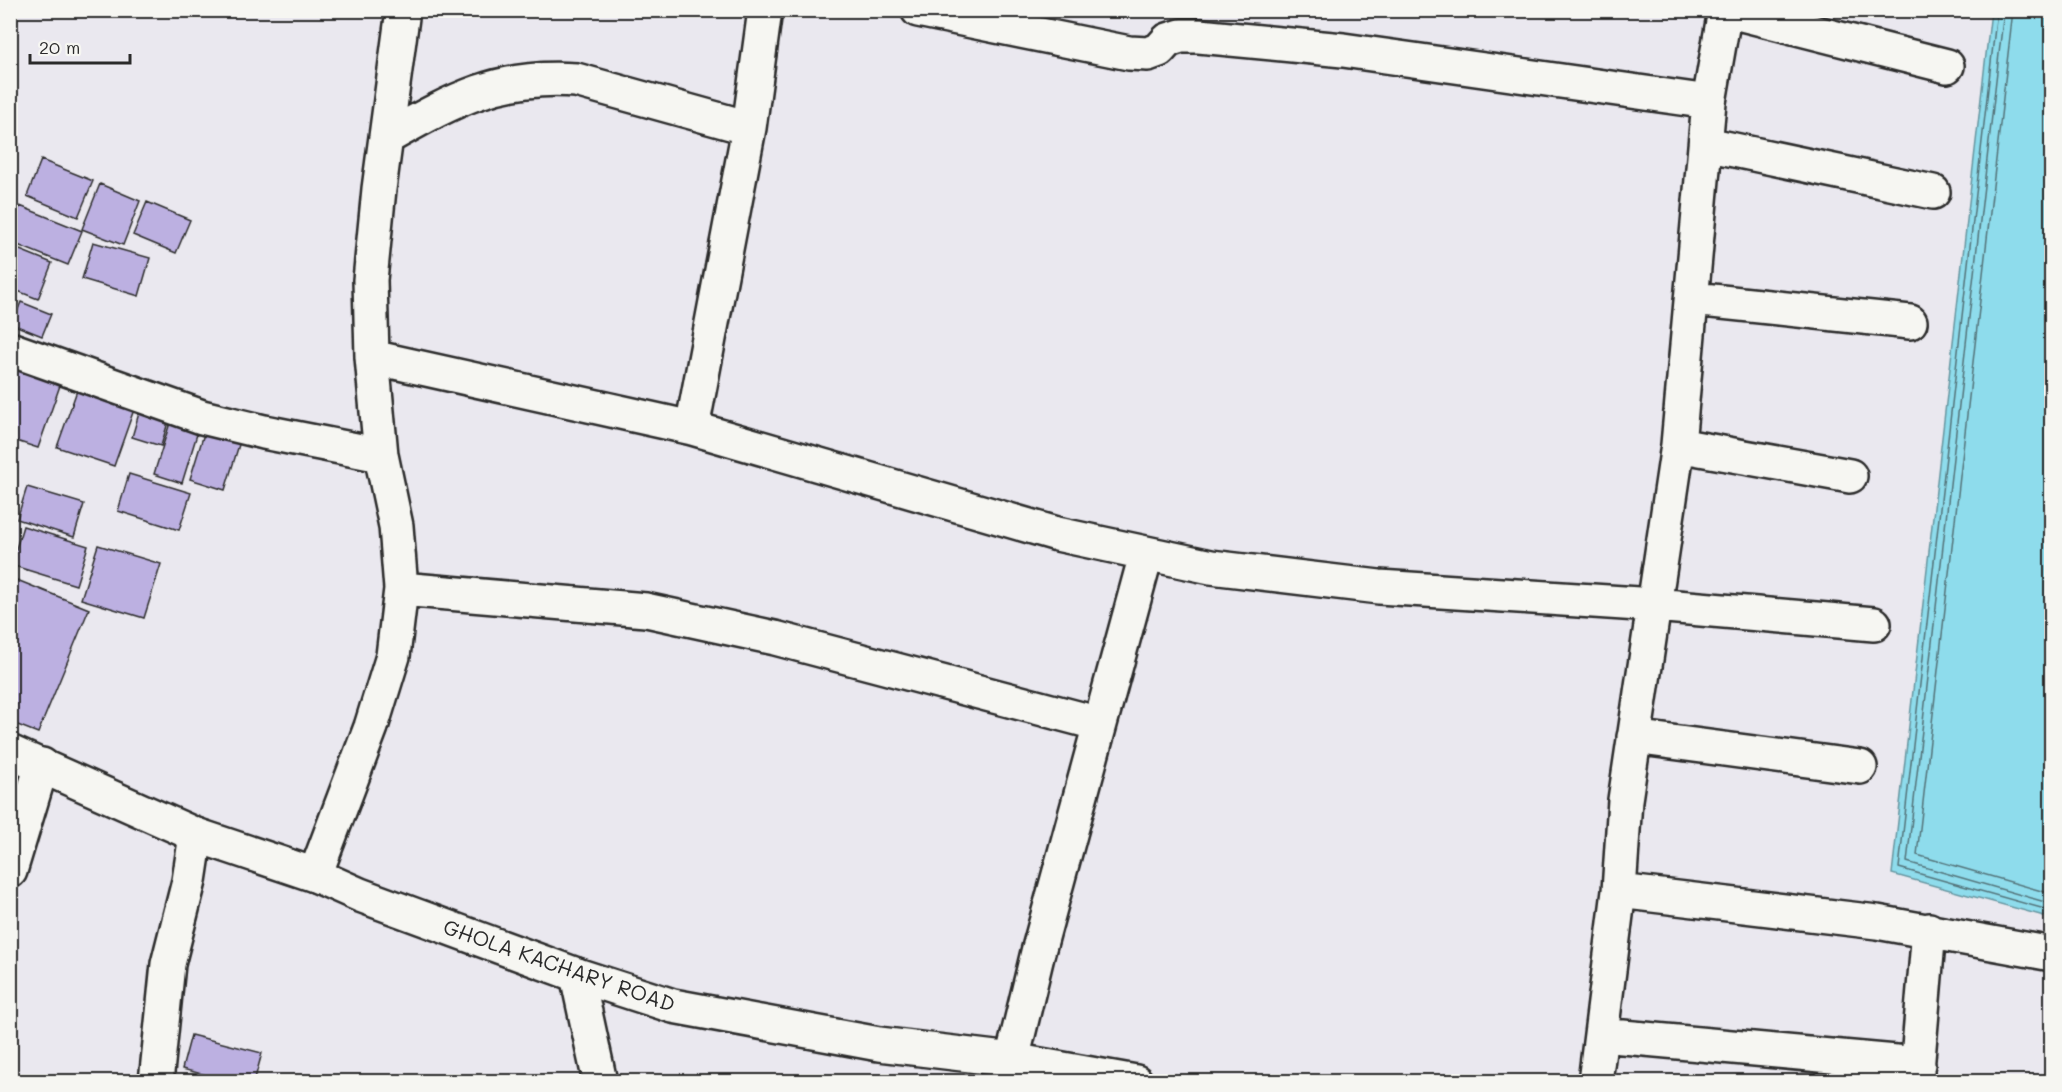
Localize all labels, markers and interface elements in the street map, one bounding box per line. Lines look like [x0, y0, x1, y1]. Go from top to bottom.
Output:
scale bar [30, 27, 130, 65]
text: 20 m [39, 35, 80, 59]
street label: GHOLA KACHARY ROAD [440, 912, 679, 1017]

